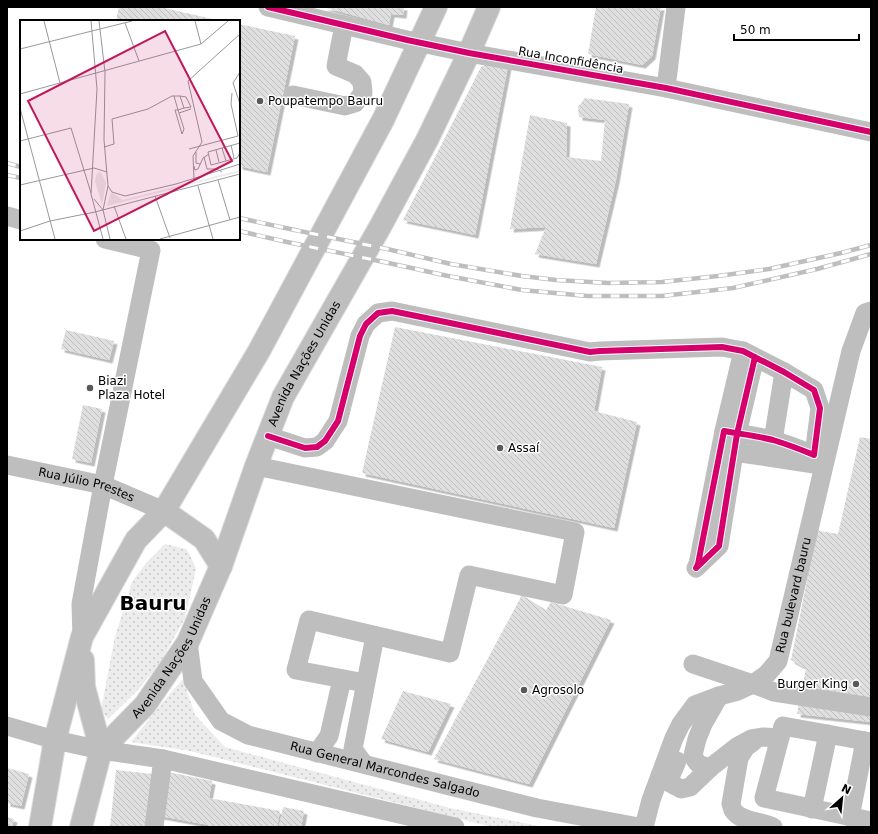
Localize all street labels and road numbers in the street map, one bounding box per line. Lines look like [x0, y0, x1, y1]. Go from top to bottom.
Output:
street label: Rua Inconfidência [517, 44, 625, 76]
street label: Avenida Nações Unidas [265, 298, 343, 428]
street label: Rua Júlio Prestes [37, 465, 137, 505]
street label: Rua bulevard bauru [773, 536, 814, 654]
street label: Avenida Nações Unidas [129, 595, 214, 721]
street label: Rua General Marcondes Salgado [289, 739, 481, 800]

